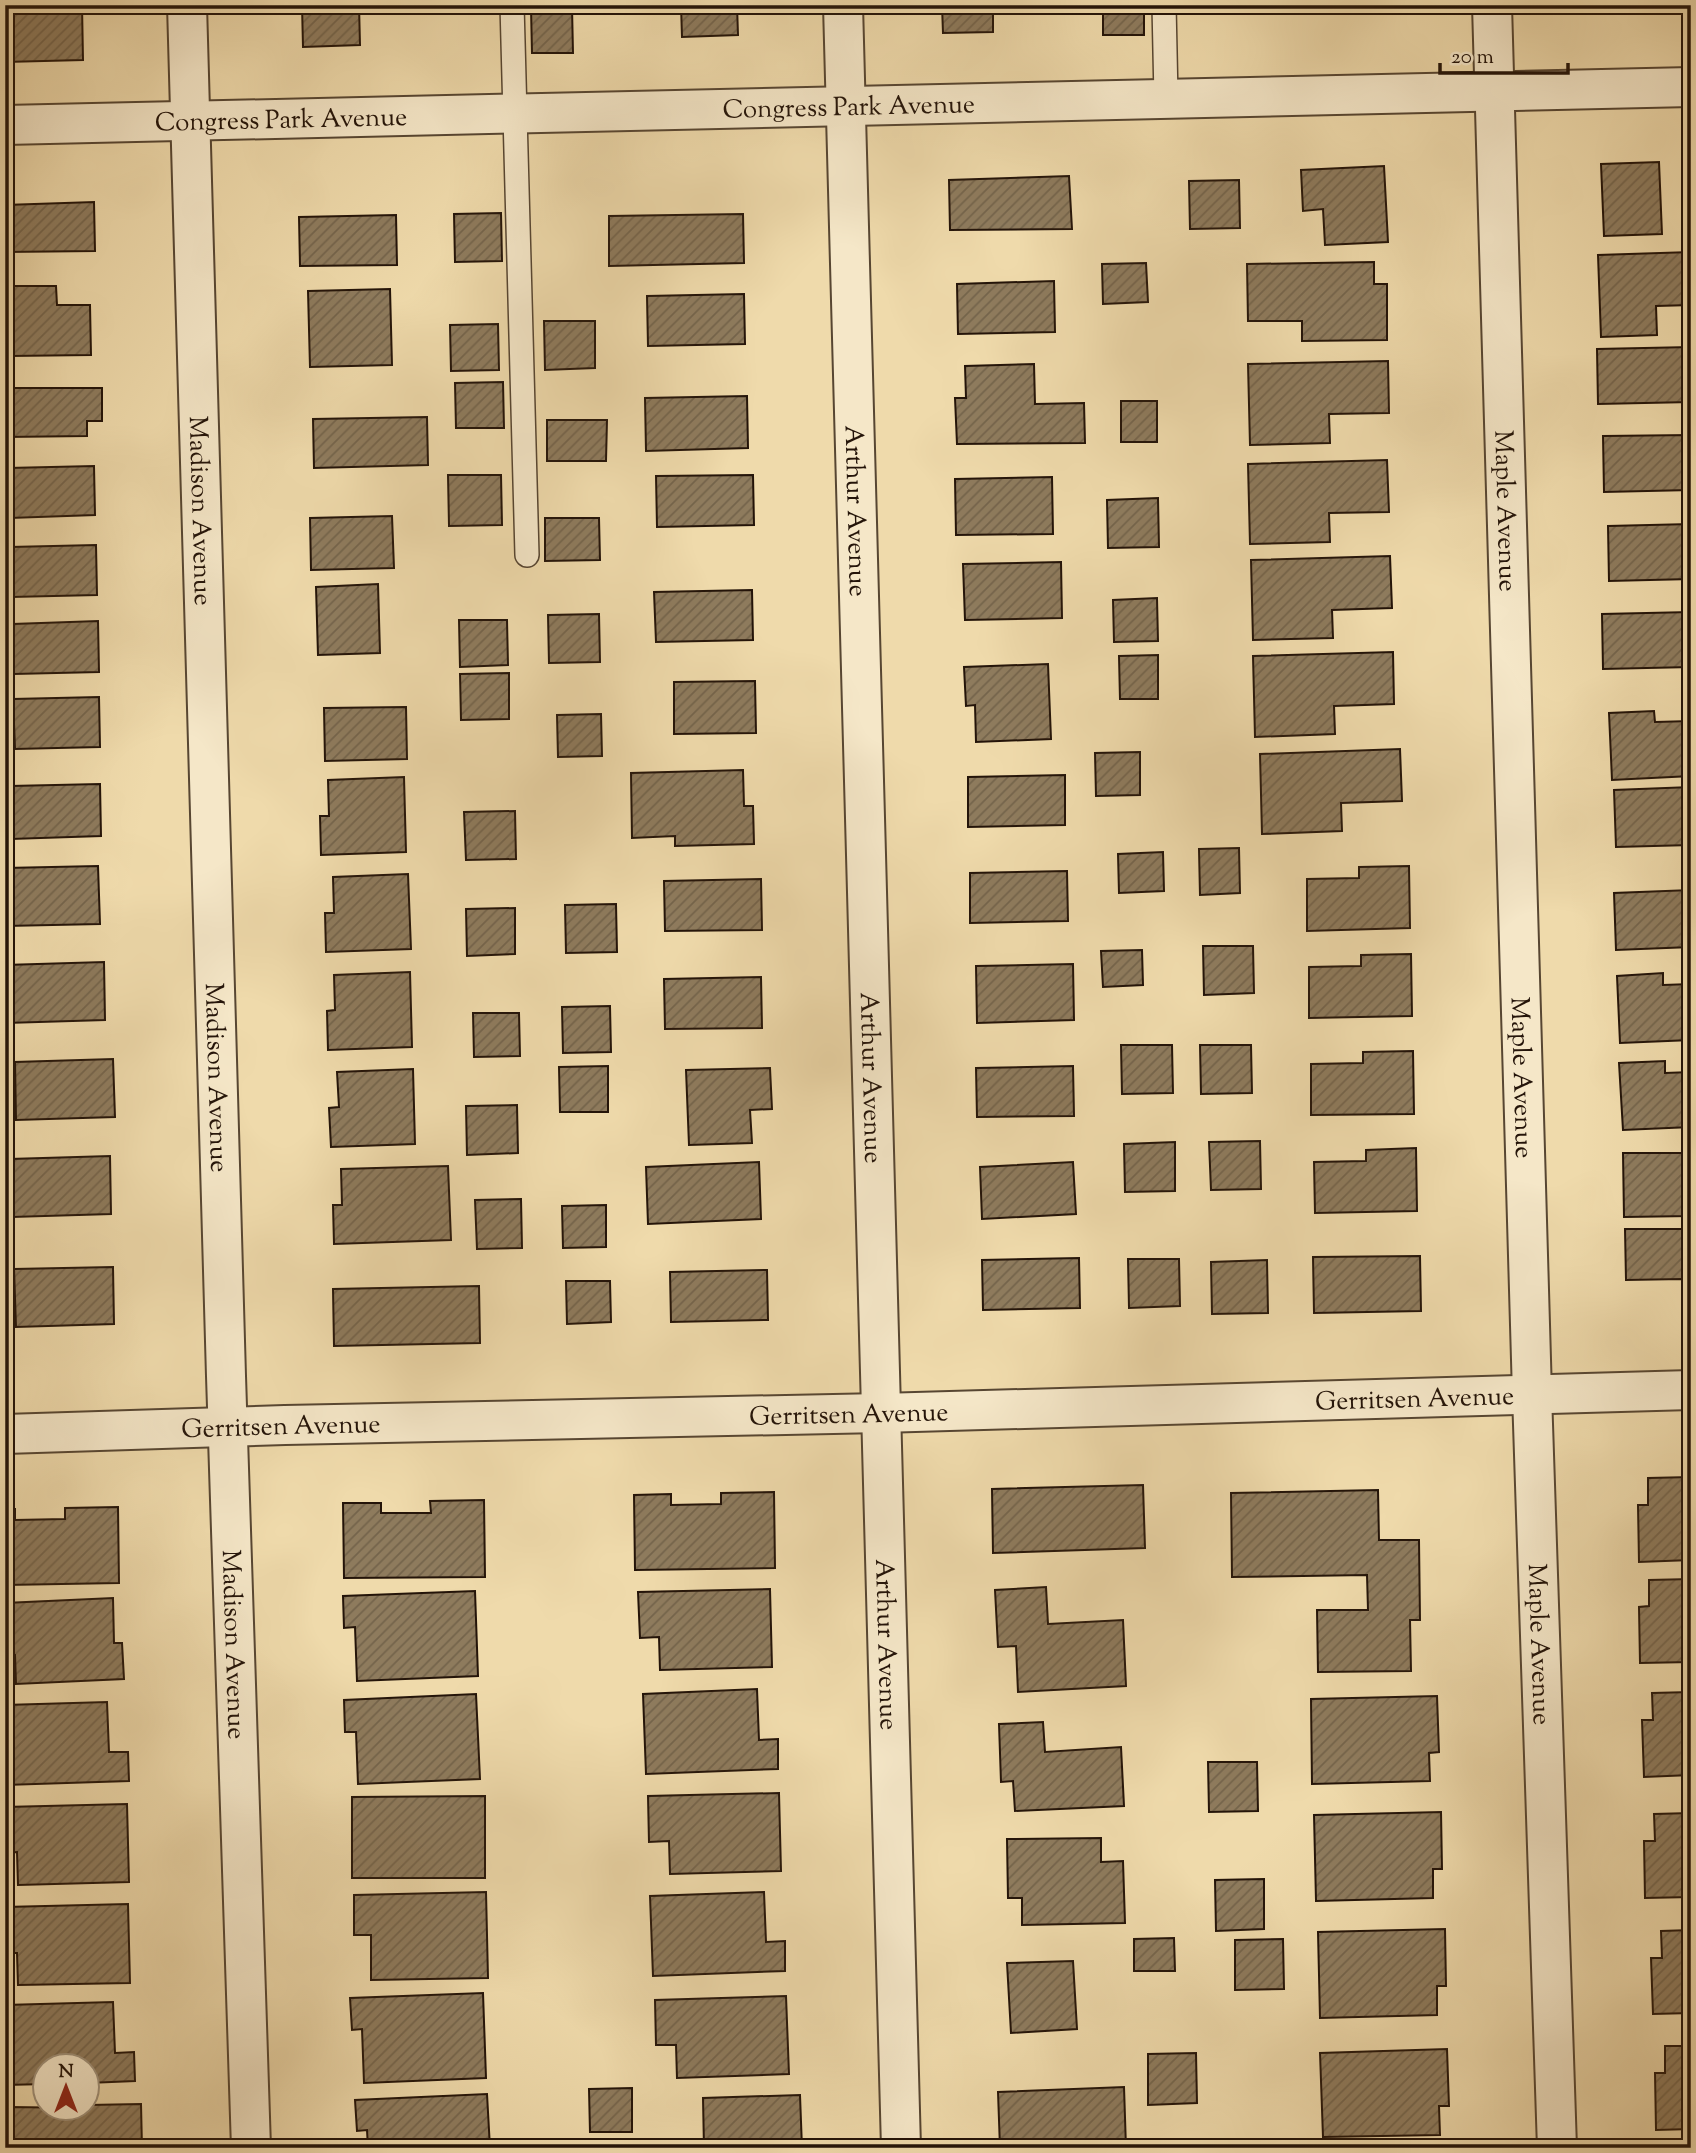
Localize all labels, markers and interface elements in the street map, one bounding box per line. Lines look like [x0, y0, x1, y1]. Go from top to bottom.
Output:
scale bar [1440, 32, 1568, 76]
text: 20 m [1451, 43, 1494, 73]
street label: Congress Park Avenue [722, 87, 975, 130]
street label: Congress Park Avenue [154, 100, 408, 143]
street label: Madison Avenue [178, 415, 220, 606]
street label: Arthur Avenue [833, 425, 875, 597]
street label: Maple Avenue [1483, 430, 1525, 592]
street label: Madison Avenue [194, 982, 236, 1173]
street label: Arthur Avenue [849, 991, 890, 1164]
street label: Maple Avenue [1500, 996, 1541, 1159]
street label: Gerritsen Avenue [1314, 1379, 1515, 1422]
street label: Gerritsen Avenue [749, 1395, 949, 1437]
street label: Gerritsen Avenue [181, 1407, 381, 1449]
street label: Madison Avenue [211, 1549, 254, 1740]
street label: Arthur Avenue [864, 1558, 906, 1731]
street label: Maple Avenue [1517, 1563, 1559, 1726]
north arrow [32, 2052, 102, 2122]
text: N [58, 2059, 74, 2086]

